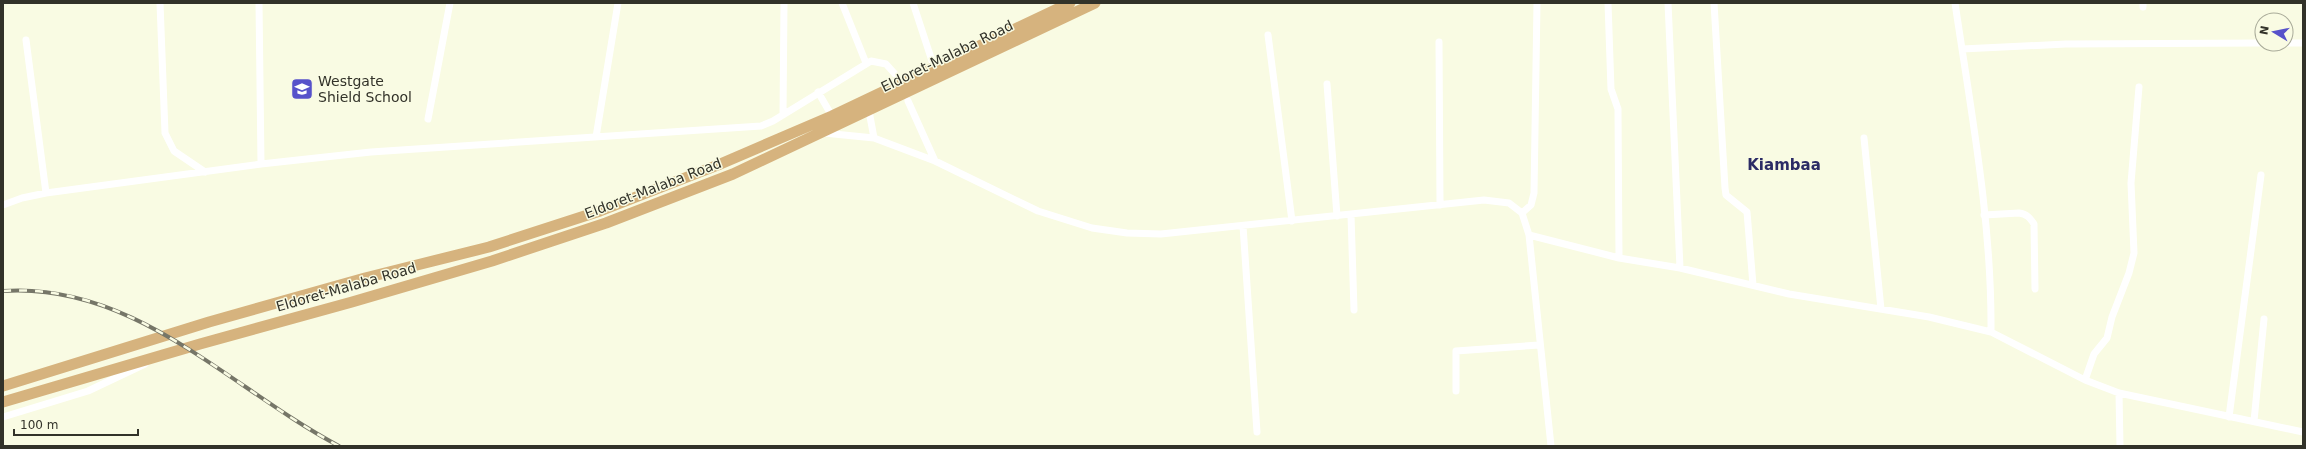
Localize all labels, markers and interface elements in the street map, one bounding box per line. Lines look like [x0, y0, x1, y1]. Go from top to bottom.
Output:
north arrow [2254, 12, 2294, 52]
street label: Eldoret-Malaba Road [878, 17, 1016, 95]
text: N [2257, 25, 2272, 36]
place label: Westgate Shield School [318, 73, 412, 105]
school or university icon: Westgate Shield School [289, 76, 315, 102]
street label: Eldoret-Malaba Road [582, 155, 724, 221]
district label: Kiambaa [1747, 156, 1821, 174]
street label: Eldoret-Malaba Road [274, 259, 418, 315]
scale bar [14, 411, 138, 437]
text: 100 m [20, 418, 58, 432]

